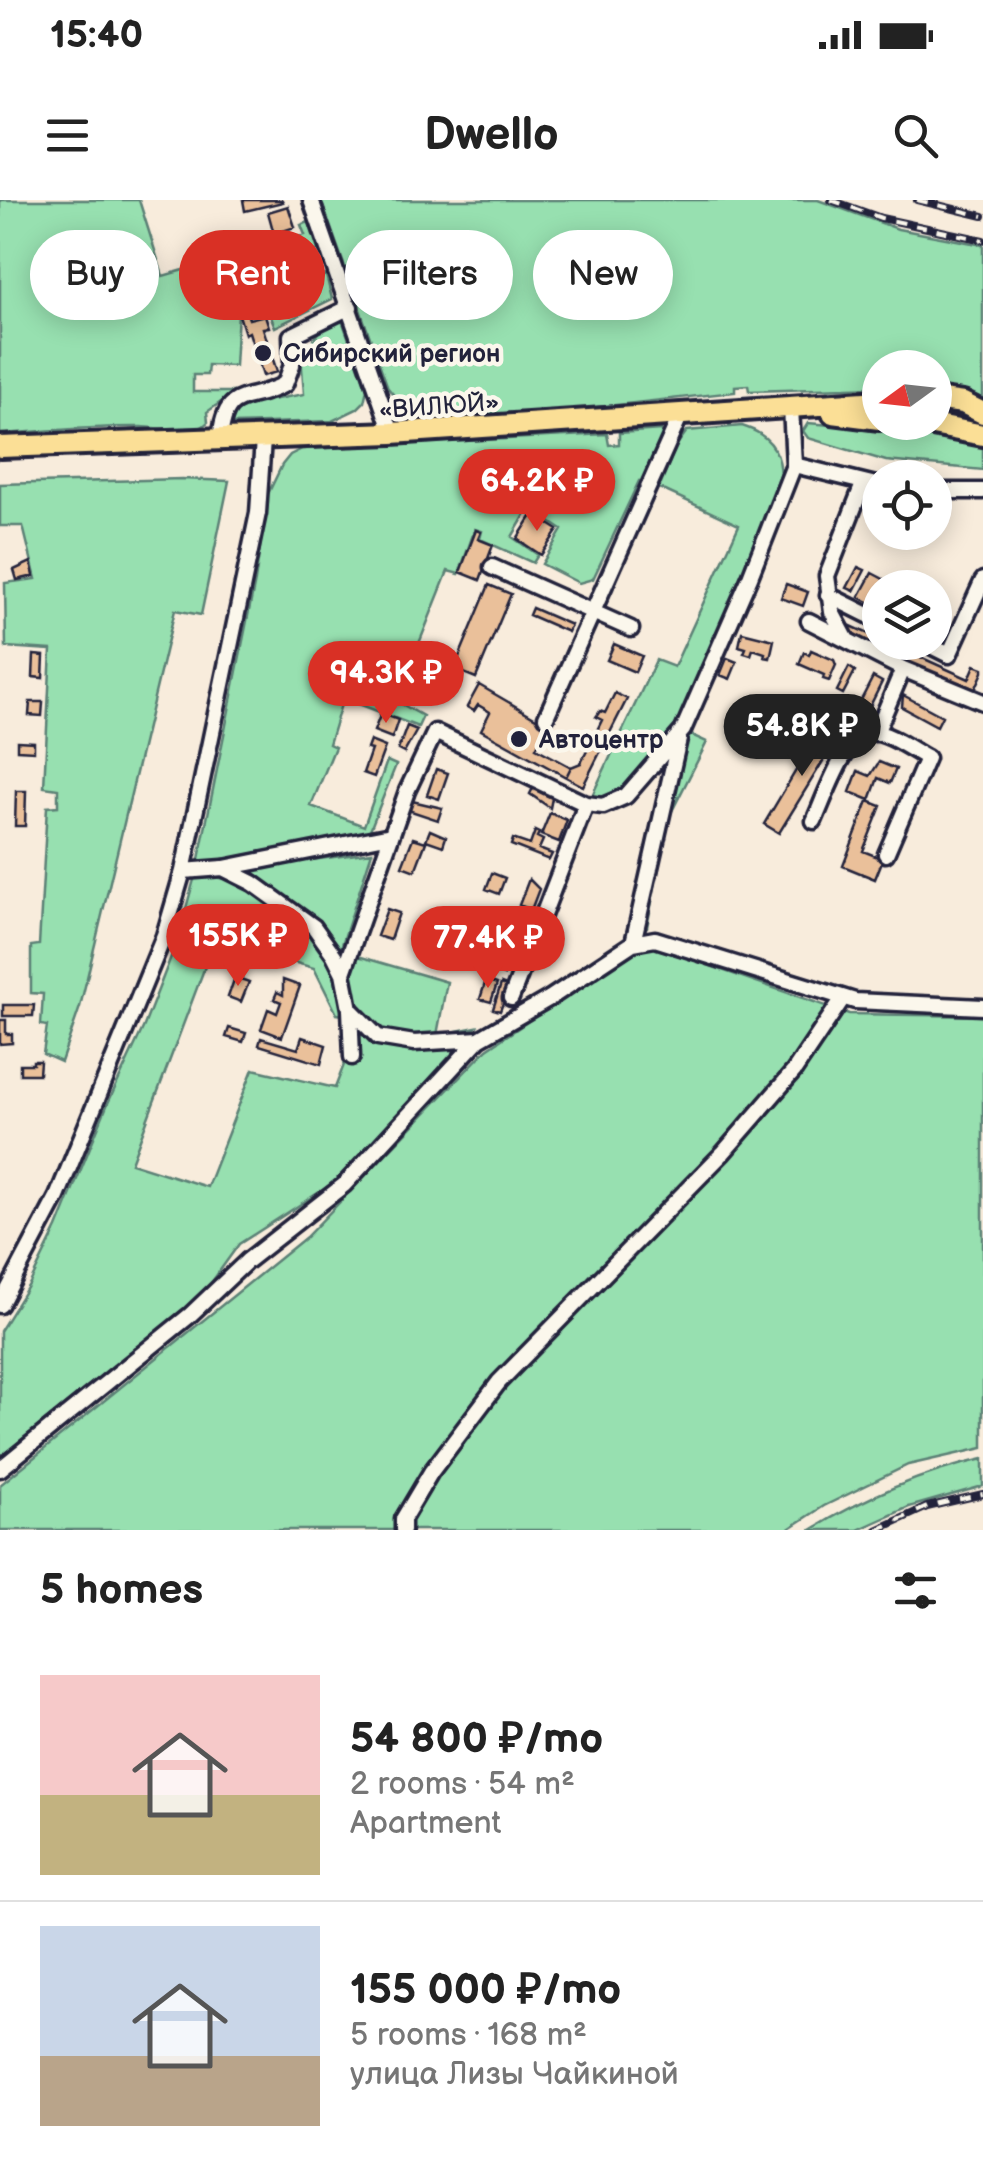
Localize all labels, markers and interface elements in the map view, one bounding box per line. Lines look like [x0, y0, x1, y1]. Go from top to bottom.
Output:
text: 15:40 [50, 13, 143, 58]
icon: menu [40, 108, 95, 163]
text: Dwello [424, 108, 559, 163]
icon: search [888, 108, 943, 163]
chip: Buy [30, 230, 159, 320]
chip: Rent [179, 230, 325, 320]
chip: Filters [345, 230, 513, 320]
chip: New [533, 230, 673, 320]
place label: Сибирский регион [283, 339, 500, 370]
marker: Сибирский регион [252, 342, 274, 364]
north arrow [862, 350, 952, 440]
map controls [862, 350, 952, 660]
street label: «ВИЛЮЙ» [378, 387, 500, 426]
pin: 64.2K ₽ [445, 449, 629, 534]
button: locate [862, 460, 952, 550]
text: 64.2K ₽ [480, 462, 594, 501]
button: layers [862, 570, 952, 660]
pin: 94.3K ₽ [294, 641, 478, 726]
text: 94.3K ₽ [330, 654, 442, 693]
pin: 54.8K ₽ [710, 694, 894, 779]
text: 54.8K ₽ [746, 707, 858, 746]
place label: Автоцентр [538, 725, 664, 756]
marker: Автоцентр [508, 728, 530, 750]
pin: 155K ₽ [157, 904, 319, 989]
pin: 77.4K ₽ [396, 906, 580, 991]
text: 155K ₽ [188, 917, 288, 956]
text: 77.4K ₽ [433, 919, 543, 958]
icon: filters [888, 1563, 943, 1618]
text: 5 homes [40, 1565, 203, 1616]
text: 54 800 ₽/mo [350, 1714, 603, 1765]
icon: home [120, 1715, 240, 1835]
text: 2 rooms · 54 m² [350, 1765, 575, 1804]
text: Apartment [350, 1804, 501, 1843]
text: 155 000 ₽/mo [350, 1965, 621, 2016]
icon: home [120, 1966, 240, 2086]
text: 5 rooms · 168 m² [350, 2016, 587, 2055]
text: улица Лизы Чайкиной [350, 2055, 679, 2094]

